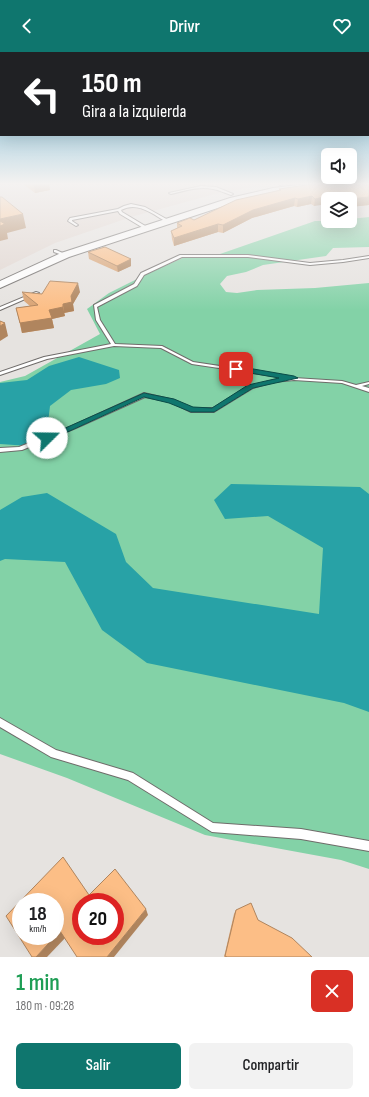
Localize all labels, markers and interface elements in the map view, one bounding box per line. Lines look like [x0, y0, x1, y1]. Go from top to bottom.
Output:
icon: back [16, 15, 38, 37]
icon: heart [331, 15, 353, 37]
text: Drivr [169, 16, 200, 37]
text: 150 m [82, 67, 142, 100]
icon: left [16, 68, 68, 120]
text: Gira a la izquierda [82, 101, 186, 122]
map controls [321, 148, 357, 228]
button: sound [321, 148, 357, 184]
button: layers [321, 192, 357, 228]
pin [219, 352, 253, 386]
icon: arrive [225, 358, 247, 380]
position arrow [26, 417, 68, 459]
speed limit sign: 20 [72, 893, 124, 945]
text: 18 [29, 902, 47, 926]
text: km/h [29, 923, 47, 935]
text: 1 min [16, 968, 60, 997]
button: close [311, 970, 353, 1012]
text: 180 m · 09:28 [16, 998, 74, 1014]
button: Salir [16, 1043, 181, 1089]
button: Compartir [189, 1043, 353, 1089]

